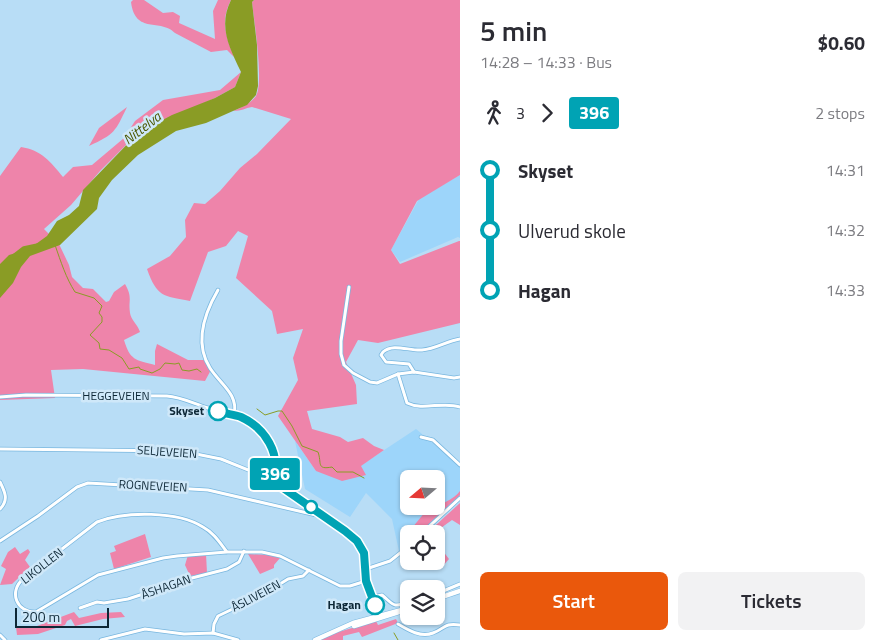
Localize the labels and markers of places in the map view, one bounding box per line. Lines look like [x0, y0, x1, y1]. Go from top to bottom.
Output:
place label: Skyset [169, 401, 205, 420]
marker: Skyset [208, 401, 228, 421]
unlabelled marker [304, 500, 318, 514]
place label: Hagan [328, 595, 361, 614]
marker: Hagan [365, 595, 385, 615]

